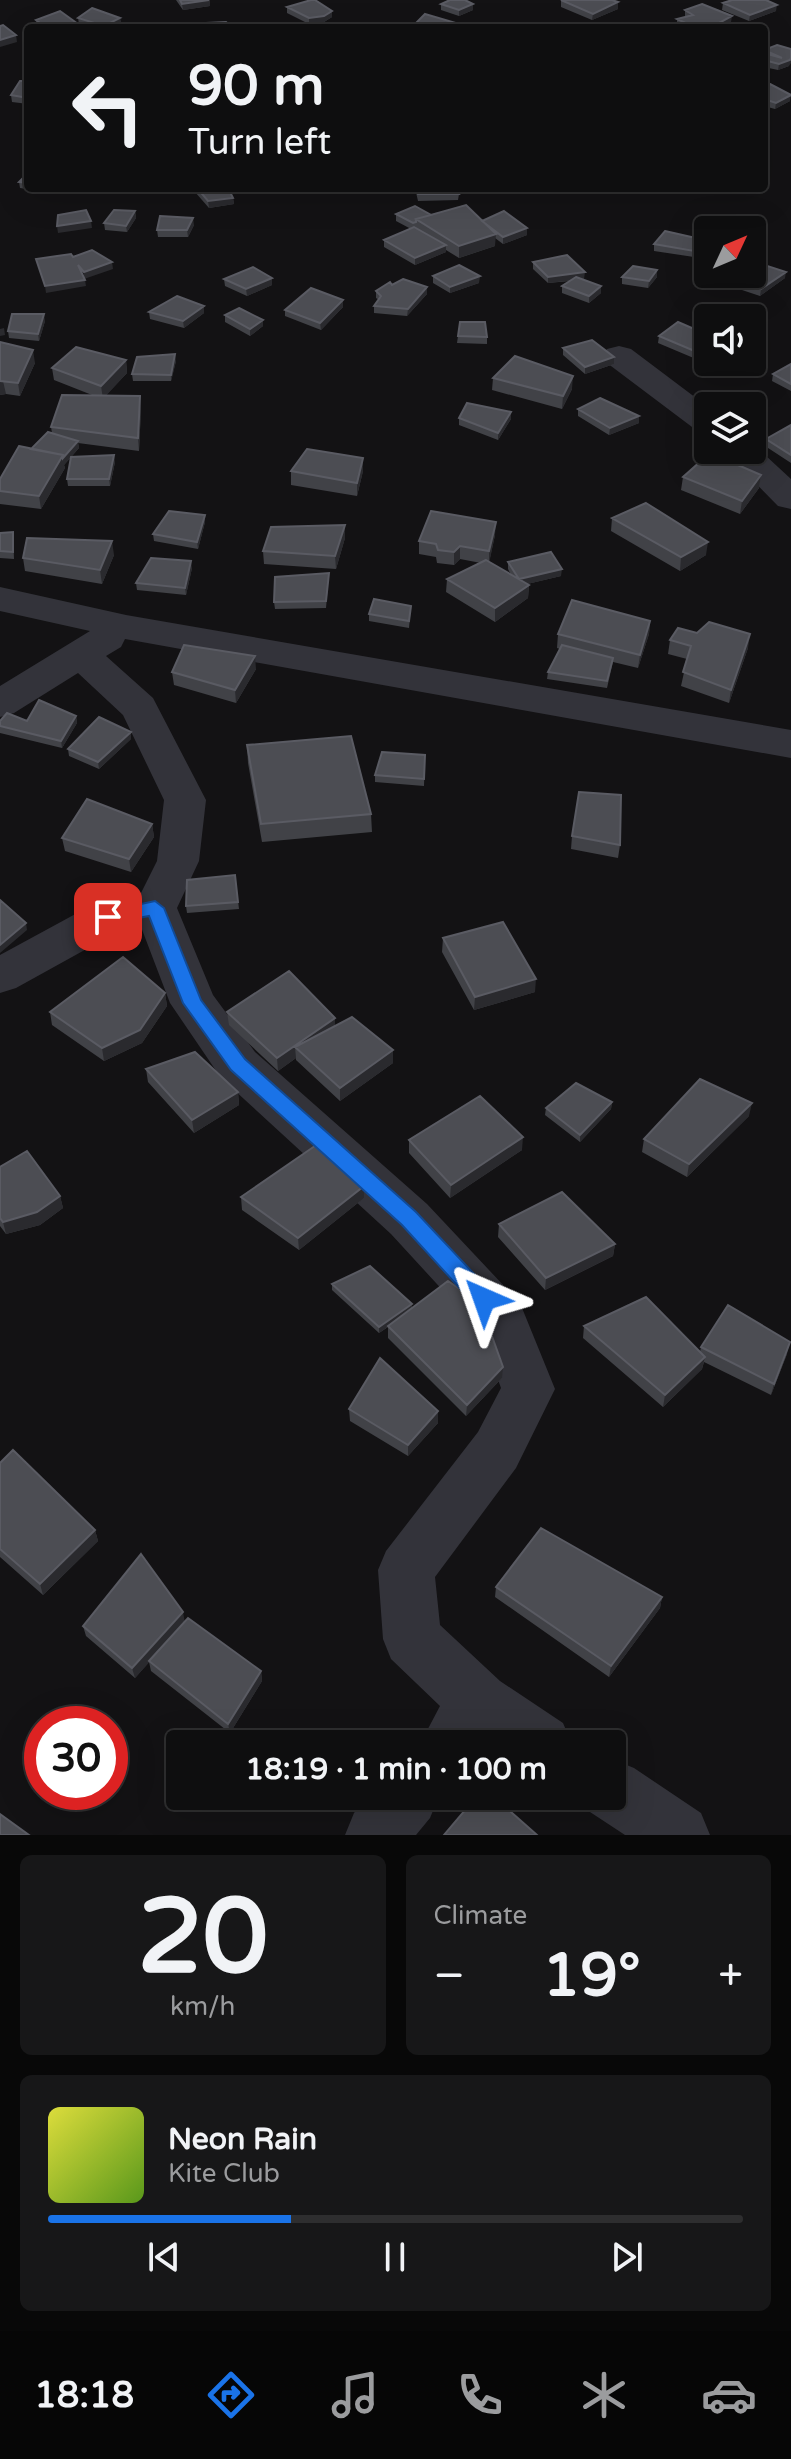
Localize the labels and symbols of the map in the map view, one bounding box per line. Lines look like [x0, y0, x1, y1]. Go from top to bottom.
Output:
north arrow [694, 216, 766, 288]
pin [74, 883, 142, 951]
position arrow [442, 1257, 526, 1341]
speed limit sign: 30 [24, 1706, 128, 1810]

